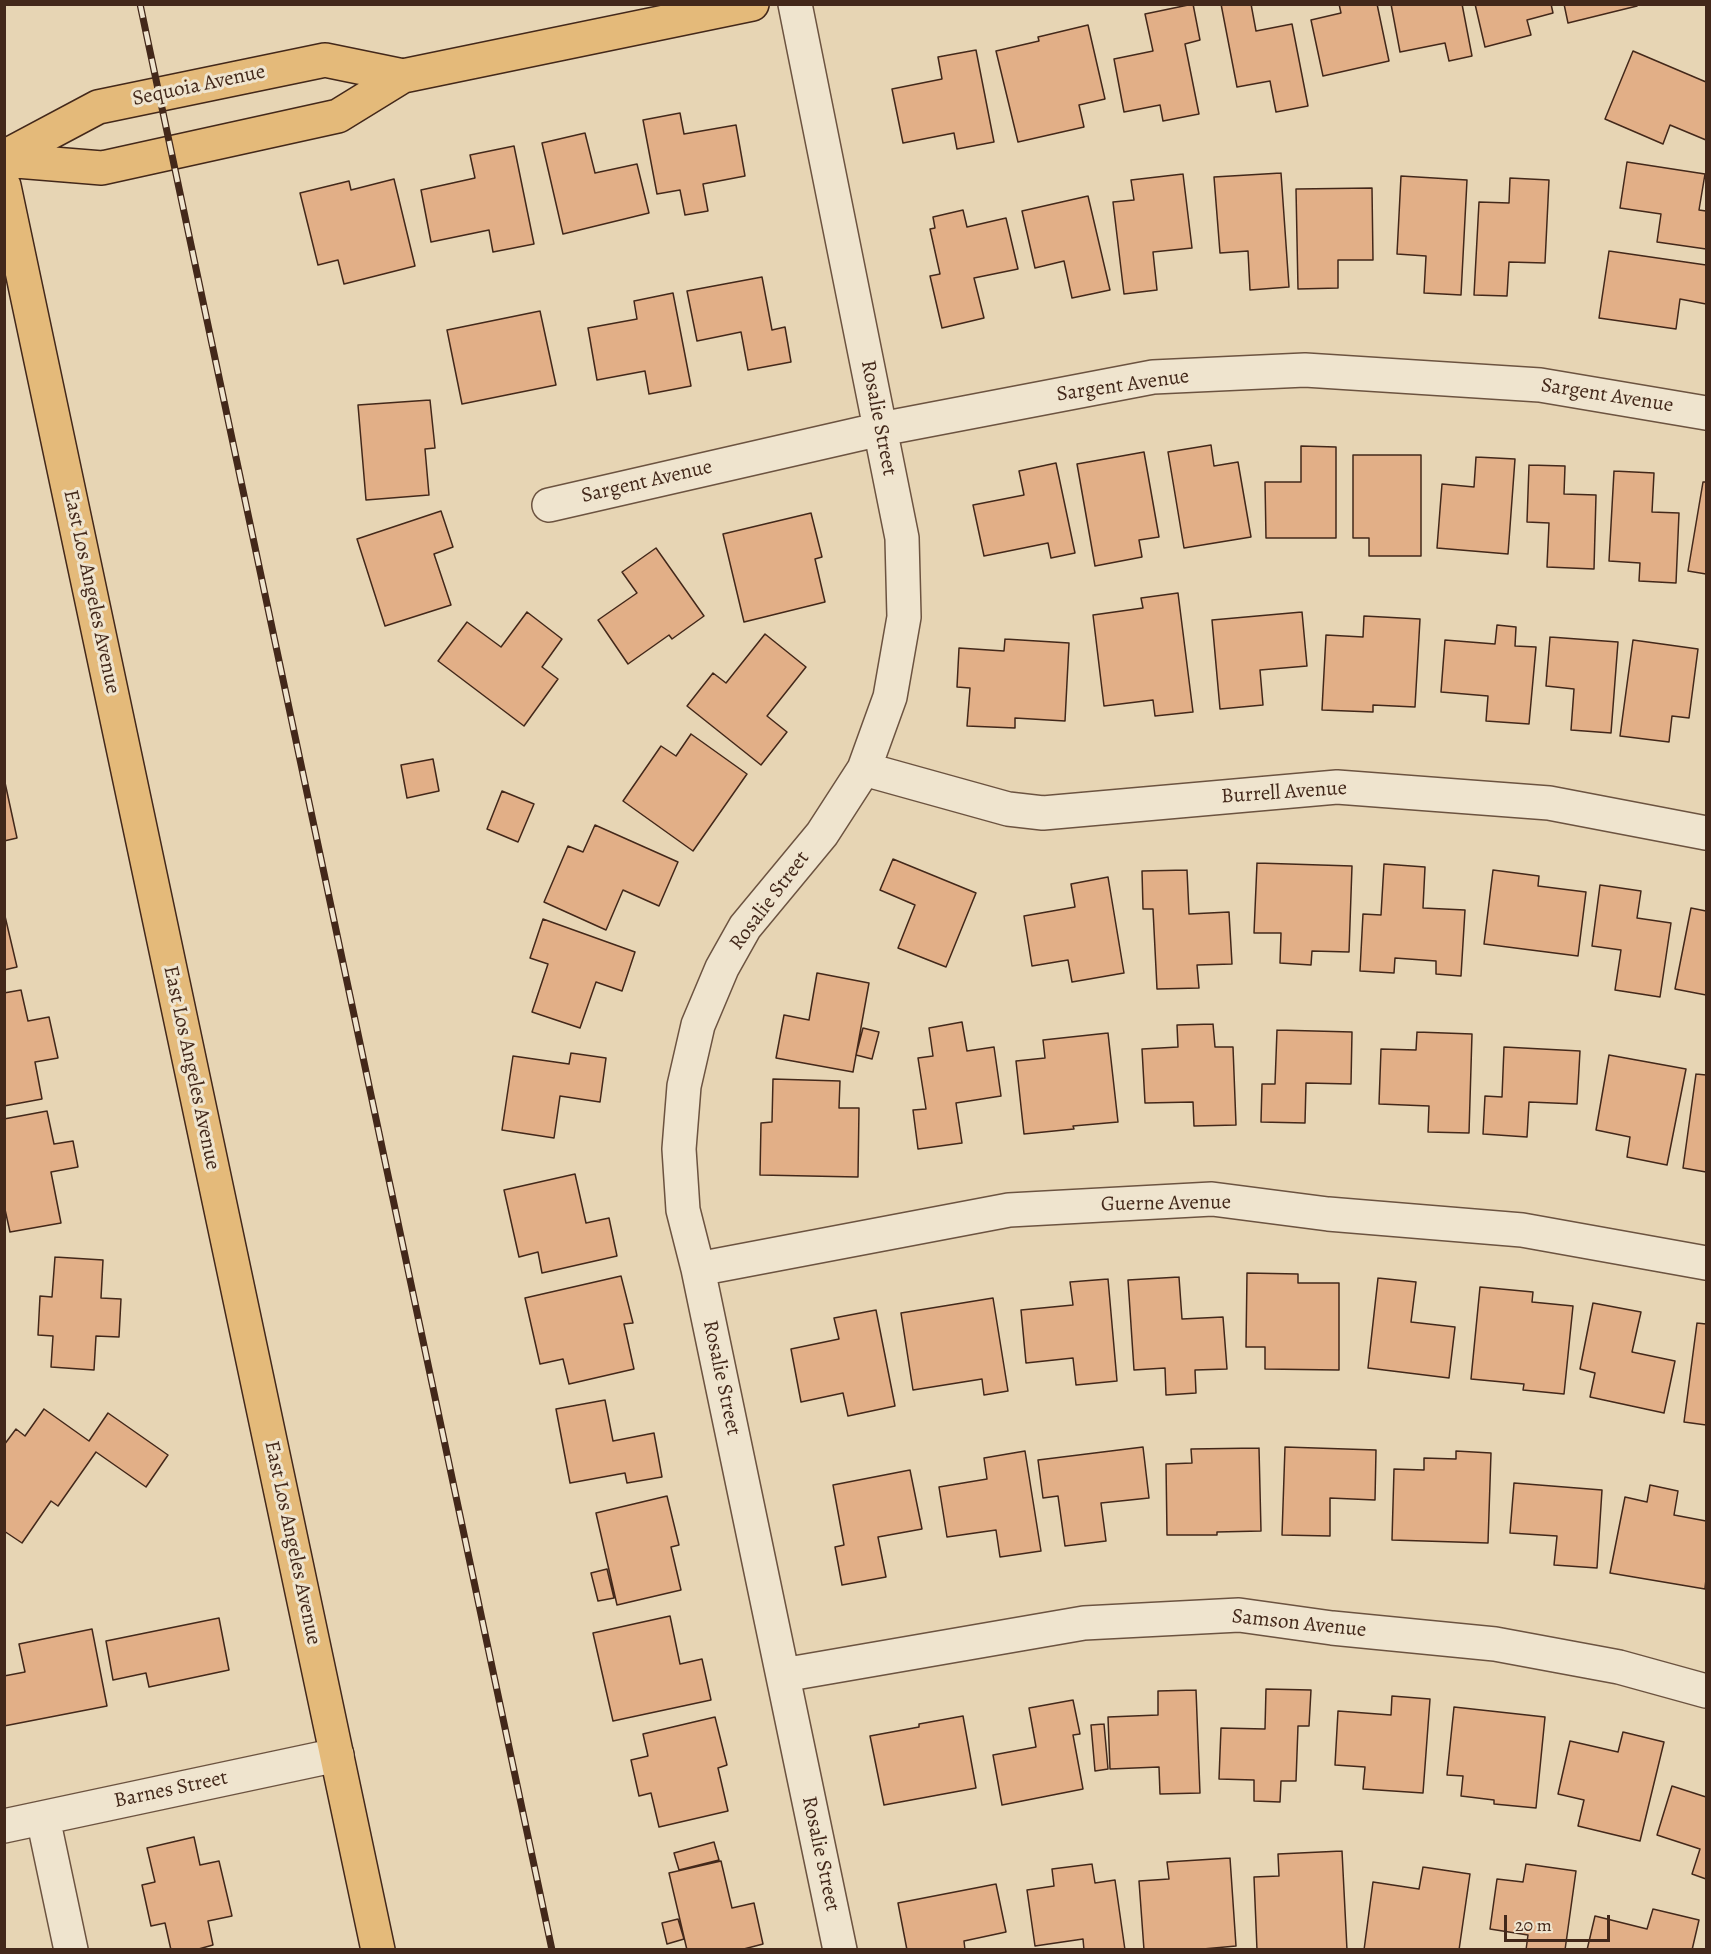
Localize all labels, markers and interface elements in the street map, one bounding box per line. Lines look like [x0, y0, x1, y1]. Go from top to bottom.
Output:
street label: Sequoia Avenue [130, 60, 268, 112]
street label: Rosalie Street [854, 358, 902, 478]
street label: Sargent Avenue [1055, 364, 1191, 408]
street label: Sargent Avenue [1539, 373, 1675, 419]
street label: Sargent Avenue [579, 455, 715, 509]
street label: East Los Angeles Avenue [57, 488, 125, 696]
street label: Burrell Avenue [1220, 776, 1348, 810]
street label: Rosalie Street [725, 847, 815, 955]
street label: East Los Angeles Avenue [157, 964, 225, 1172]
street label: Guerne Avenue [1101, 1190, 1231, 1218]
street label: Rosalie Street [696, 1318, 746, 1438]
street label: East Los Angeles Avenue [258, 1439, 326, 1647]
street label: Samson Avenue [1231, 1604, 1367, 1644]
street label: Barnes Street [112, 1766, 230, 1814]
street label: Rosalie Street [795, 1794, 845, 1914]
scale bar [1507, 1903, 1614, 1941]
text: 20 m [1515, 1913, 1552, 1937]

